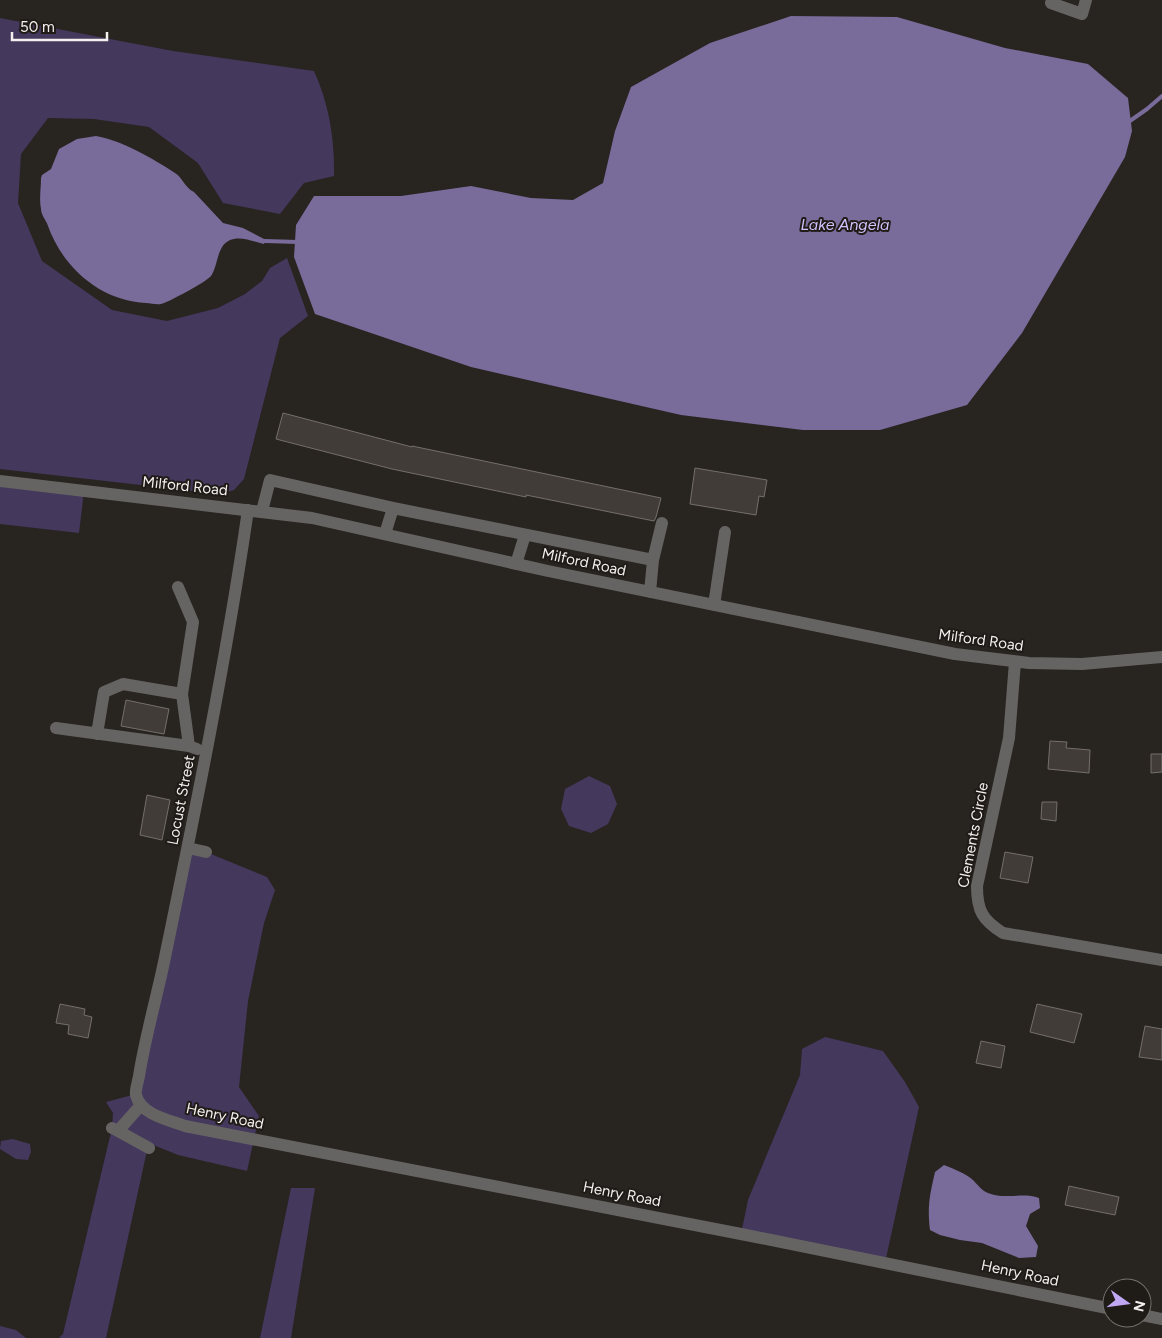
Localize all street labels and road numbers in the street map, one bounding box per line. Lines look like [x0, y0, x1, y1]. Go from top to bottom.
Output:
street label: Milford Road [141, 473, 229, 499]
street label: Milford Road [540, 544, 628, 580]
street label: Milford Road [937, 625, 1025, 655]
street label: Locust Street [163, 753, 199, 847]
street label: Clements Circle [954, 781, 992, 889]
street label: Henry Road [184, 1099, 266, 1133]
street label: Henry Road [581, 1178, 663, 1210]
street label: Henry Road [979, 1256, 1061, 1290]

